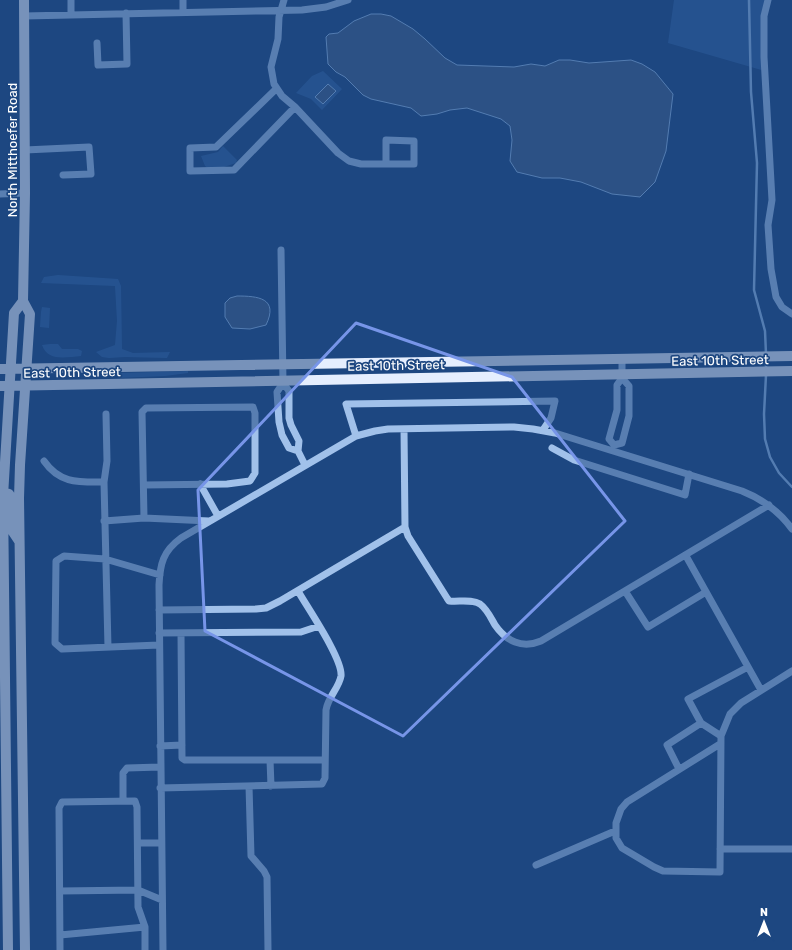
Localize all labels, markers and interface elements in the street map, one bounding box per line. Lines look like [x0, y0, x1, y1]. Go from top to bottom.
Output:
street label: North Mitthoefer Road [5, 83, 20, 217]
street label: East 10th Street [671, 352, 769, 369]
street label: East 10th Street [347, 357, 445, 374]
street label: East 10th Street [23, 364, 121, 381]
north arrow [744, 902, 784, 942]
text: N [760, 906, 768, 919]

